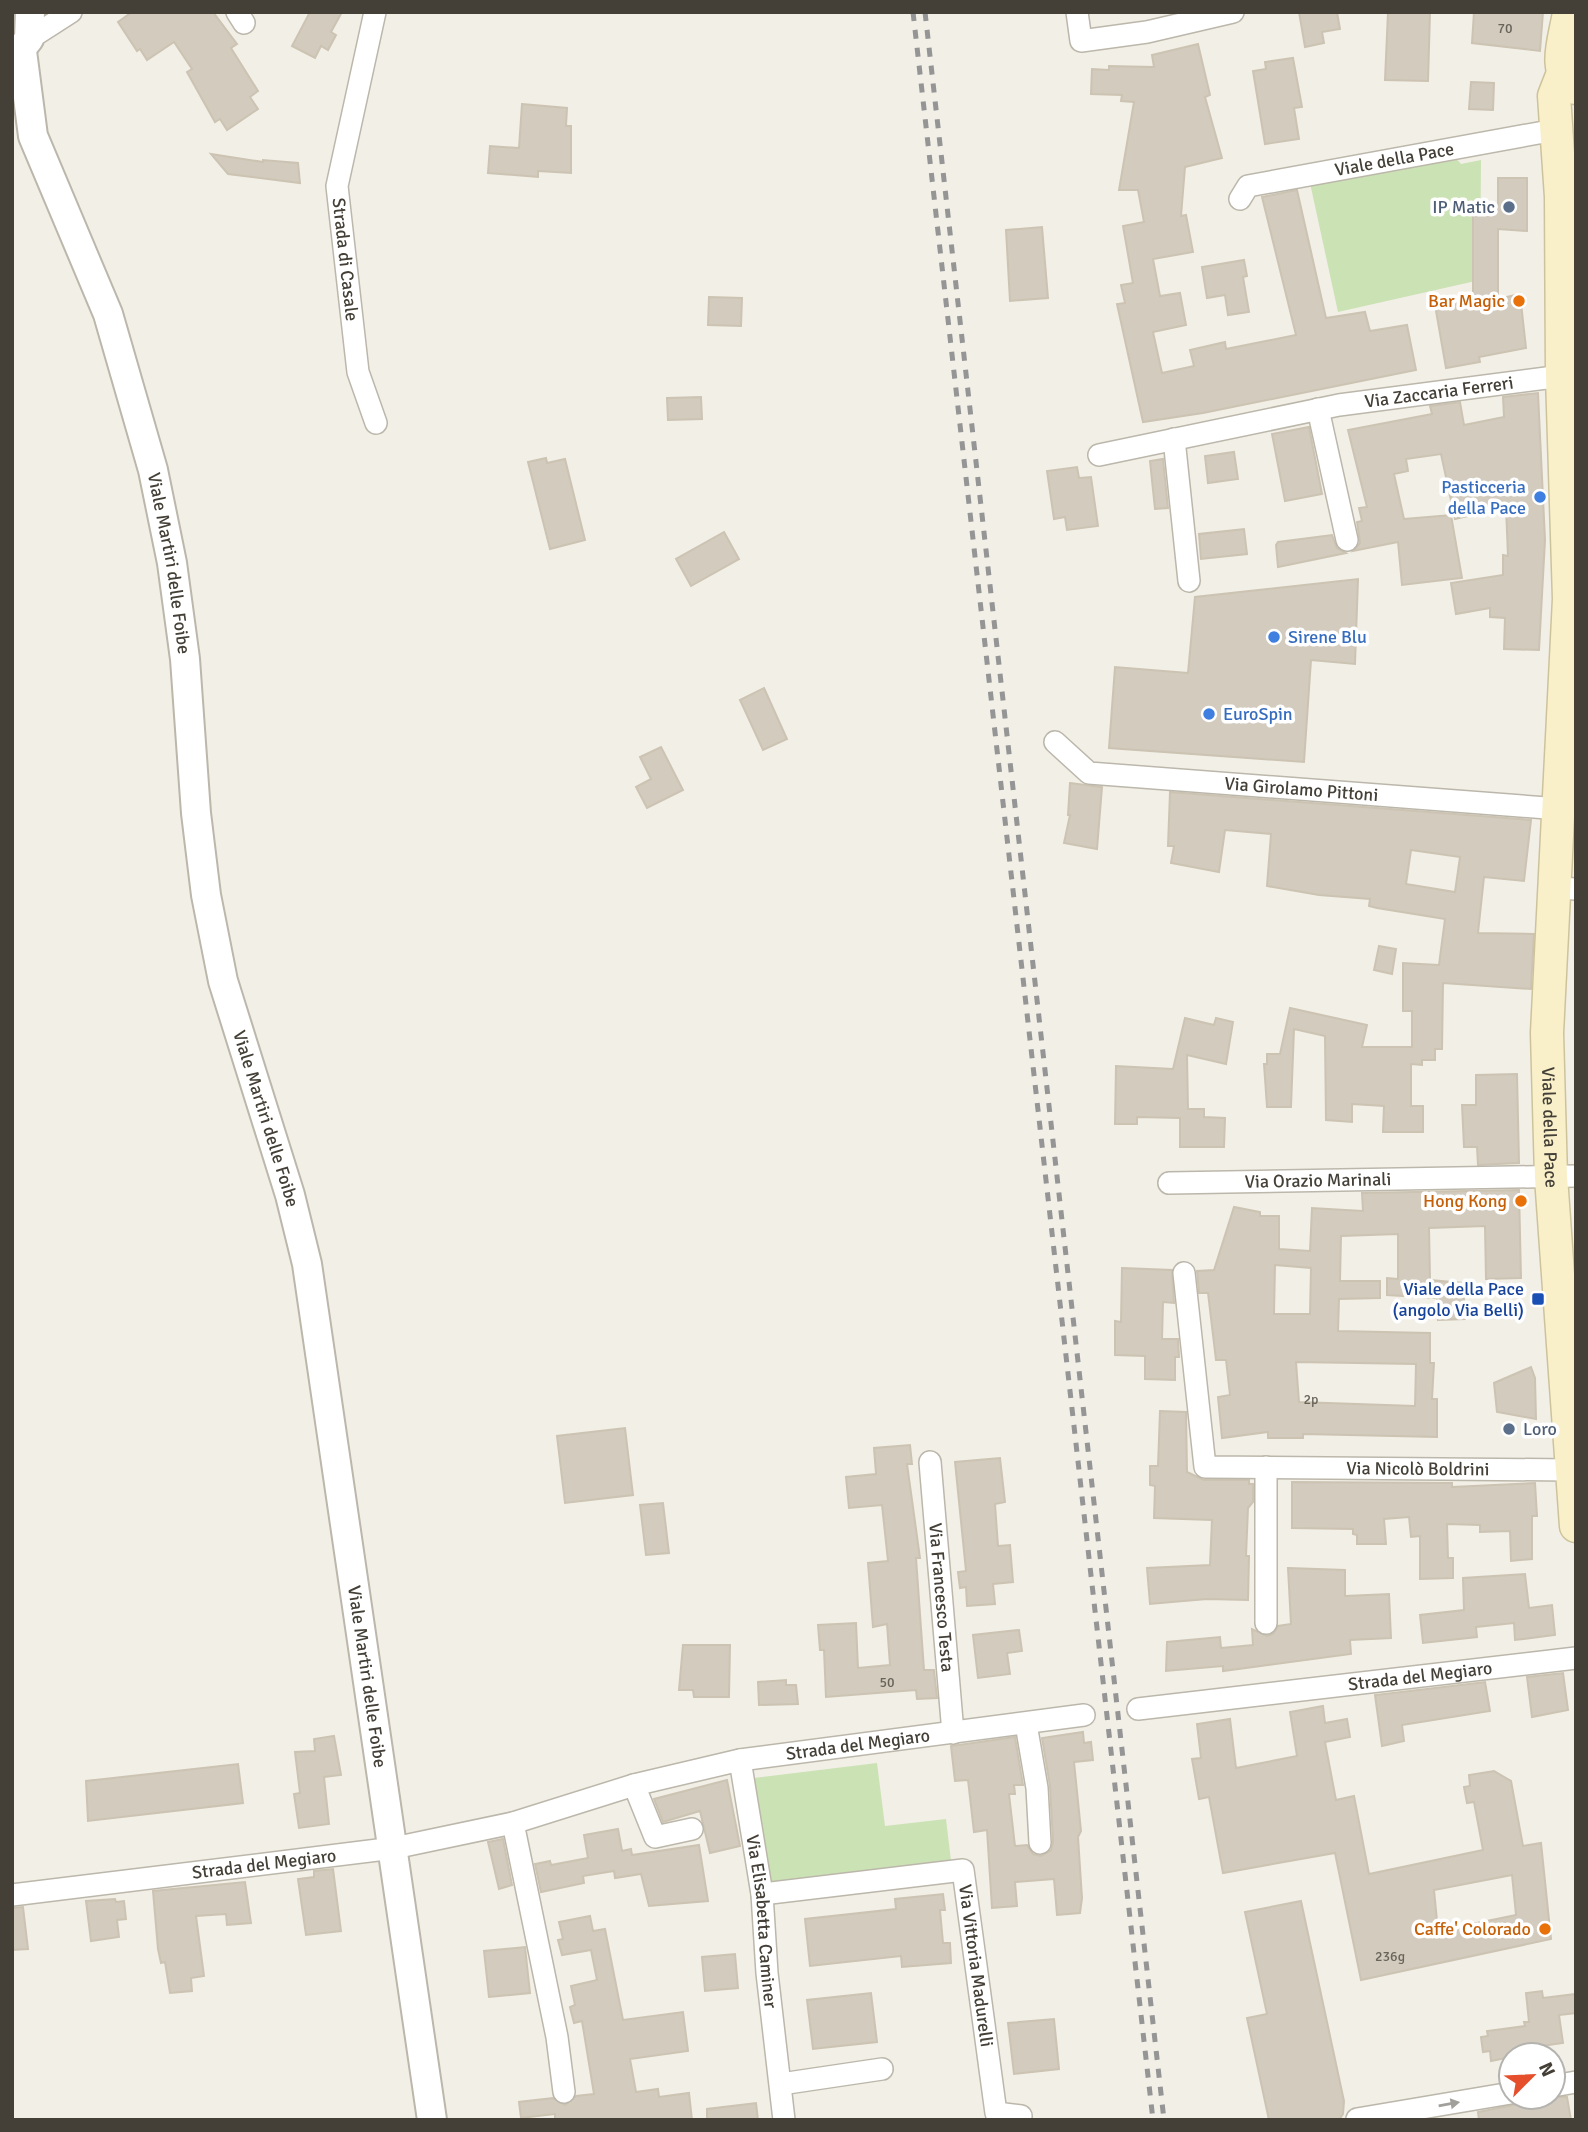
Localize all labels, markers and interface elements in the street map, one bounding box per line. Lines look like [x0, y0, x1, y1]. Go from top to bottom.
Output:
house number: 70 [1497, 20, 1513, 37]
street label: Viale della Pace [1333, 138, 1456, 181]
place label: IP Matic [1432, 196, 1495, 218]
street label: Strada di Casale [327, 197, 363, 322]
marker: IP Matic [1501, 199, 1517, 215]
place label: Bar Magic [1428, 290, 1505, 312]
marker: Bar Magic [1511, 293, 1527, 309]
street label: Via Zaccaria Ferreri [1363, 371, 1515, 413]
street label: Viale Martiri delle Foibe [143, 471, 195, 655]
place label: Pasticceria della Pace [1441, 476, 1526, 519]
marker: Pasticceria della Pace [1532, 489, 1548, 505]
place label: Sirene Blu [1288, 626, 1367, 648]
marker: Sirene Blu [1266, 629, 1282, 645]
place label: EuroSpin [1223, 703, 1293, 725]
marker: EuroSpin [1201, 706, 1217, 722]
street label: Via Girolamo Pittoni [1224, 772, 1379, 806]
street label: Viale Martiri delle Foibe [228, 1028, 304, 1209]
street label: Viale della Pace [1537, 1067, 1563, 1189]
street label: Via Orazio Marinali [1244, 1168, 1392, 1193]
place label: Hong Kong [1423, 1190, 1507, 1212]
marker: Hong Kong [1513, 1193, 1529, 1209]
place label: Viale della Pace (angolo Via Belli) [1392, 1278, 1524, 1321]
marker: Viale della Pace (angolo Via Belli) [1530, 1291, 1546, 1307]
house number: 2p [1304, 1391, 1318, 1408]
place label: Loro [1523, 1418, 1557, 1440]
marker: Loro [1501, 1421, 1517, 1437]
street label: Via Nicolò Boldrini [1346, 1457, 1490, 1480]
street label: Via Francesco Testa [924, 1522, 959, 1673]
street label: Viale Martiri delle Foibe [343, 1584, 391, 1769]
street label: Strada del Megiaro [1347, 1657, 1493, 1695]
house number: 50 [879, 1674, 895, 1691]
street label: Strada del Megiaro [784, 1724, 931, 1765]
street label: Via Elisabetta Caminer [741, 1833, 782, 2010]
street label: Strada del Megiaro [191, 1844, 337, 1884]
street label: Via Vittoria Madurelli [954, 1883, 998, 2048]
place label: Caffe' Colorado [1414, 1918, 1531, 1940]
marker: Caffe' Colorado [1537, 1921, 1553, 1937]
house number: 236g [1375, 1948, 1405, 1965]
north arrow [1497, 2041, 1567, 2111]
text: N [1533, 2059, 1560, 2080]
one-way arrow [1438, 2098, 1460, 2109]

